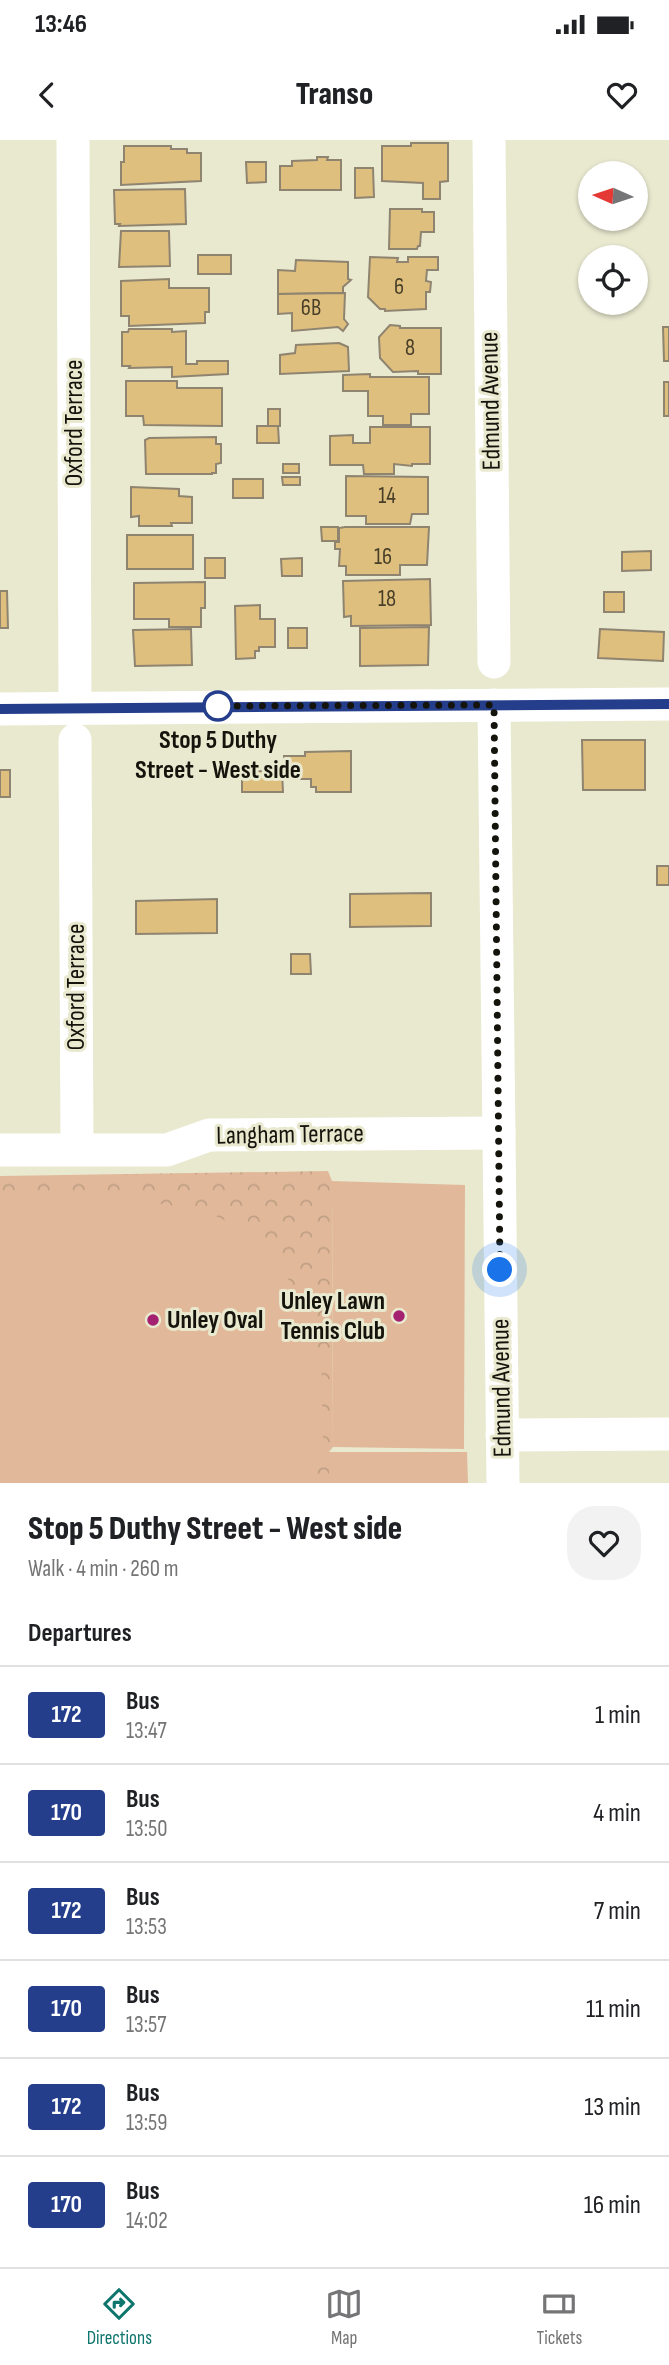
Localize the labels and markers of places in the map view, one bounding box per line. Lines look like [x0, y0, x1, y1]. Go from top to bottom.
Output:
marker: Stop 5 Duthy Street - West side [203, 691, 233, 721]
place label: Stop 5 Duthy Street - West side [135, 725, 301, 786]
place label: Unley Lawn Tennis Club [280, 1286, 385, 1347]
place label: Unley Oval [167, 1305, 263, 1336]
marker: Unley Lawn Tennis Club [391, 1308, 407, 1324]
marker: Unley Oval [145, 1312, 161, 1328]

